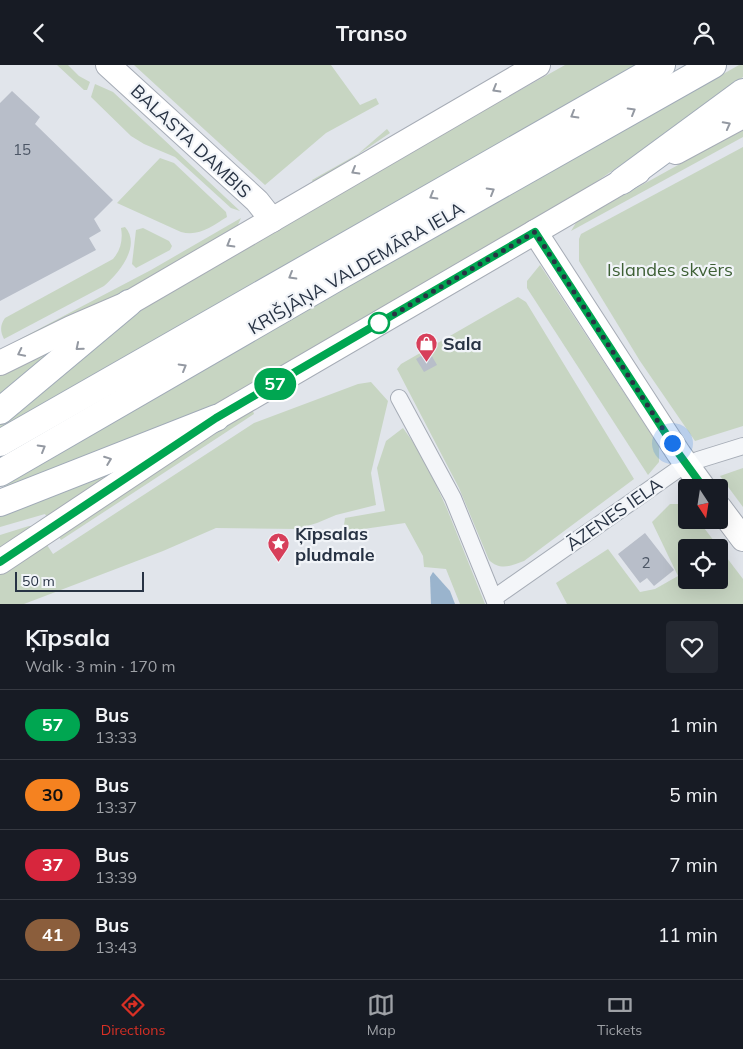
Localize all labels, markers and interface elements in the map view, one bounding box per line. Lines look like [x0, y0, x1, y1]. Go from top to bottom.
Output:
icon: back [25, 19, 53, 47]
text: Transo [336, 19, 407, 47]
icon: person [690, 19, 718, 47]
street label: BALASTA DAMBIS [126, 79, 256, 203]
one-way arrow [492, 83, 501, 93]
one-way arrow [627, 107, 636, 117]
one-way arrow [571, 109, 580, 119]
one-way arrow [722, 121, 731, 131]
house number: 15 [13, 140, 31, 159]
one-way arrow [352, 164, 361, 174]
one-way arrow [486, 187, 495, 197]
one-way arrow [429, 189, 438, 199]
street label: KRIŠJĀŅA VALDEMĀRA IELA [244, 197, 469, 340]
one-way arrow [227, 238, 236, 248]
park label: Islandes skvērs [607, 258, 733, 281]
one-way arrow [288, 270, 297, 280]
unlabelled marker [368, 312, 390, 334]
shop icon: Sala [415, 331, 439, 362]
place label: Sala [443, 332, 482, 355]
one-way arrow [75, 341, 84, 350]
one-way arrow [17, 347, 26, 357]
one-way arrow [177, 363, 186, 373]
line badge: 57 [252, 368, 298, 400]
text: 57 [264, 372, 286, 395]
your location [660, 431, 685, 456]
one-way arrow [37, 445, 46, 455]
one-way arrow [104, 456, 112, 466]
street label: ĀZENES IELA [562, 472, 666, 556]
north arrow [678, 479, 728, 529]
map controls [678, 479, 728, 589]
place label: Ķīpsalas pludmale [295, 522, 375, 566]
place icon: Ķīpsalas pludmale [267, 531, 291, 562]
button: locate [678, 539, 728, 589]
house number: 2 [641, 553, 651, 572]
scale bar [15, 569, 144, 592]
text: 50 m [22, 572, 55, 590]
button: heart [666, 621, 718, 673]
text: Ķīpsala [25, 622, 110, 652]
text: Walk · 3 min · 170 m [25, 656, 176, 676]
text: Bus [95, 703, 129, 727]
text: 57 [42, 713, 63, 736]
text: 1 min [669, 713, 718, 737]
text: 13:33 [95, 727, 137, 747]
text: Bus [95, 773, 129, 797]
text: 30 [42, 783, 63, 806]
text: 5 min [669, 783, 718, 807]
text: 13:37 [95, 797, 137, 817]
text: Bus [95, 843, 129, 867]
text: 37 [42, 853, 63, 876]
text: 7 min [669, 853, 718, 877]
text: 13:39 [95, 867, 137, 887]
text: Bus [95, 913, 129, 937]
text: 41 [42, 923, 63, 946]
text: 11 min [658, 923, 718, 947]
text: 13:43 [95, 937, 137, 957]
tab: Directions [101, 991, 165, 1039]
tab: Map [367, 991, 396, 1039]
tab: Tickets [597, 991, 642, 1039]

